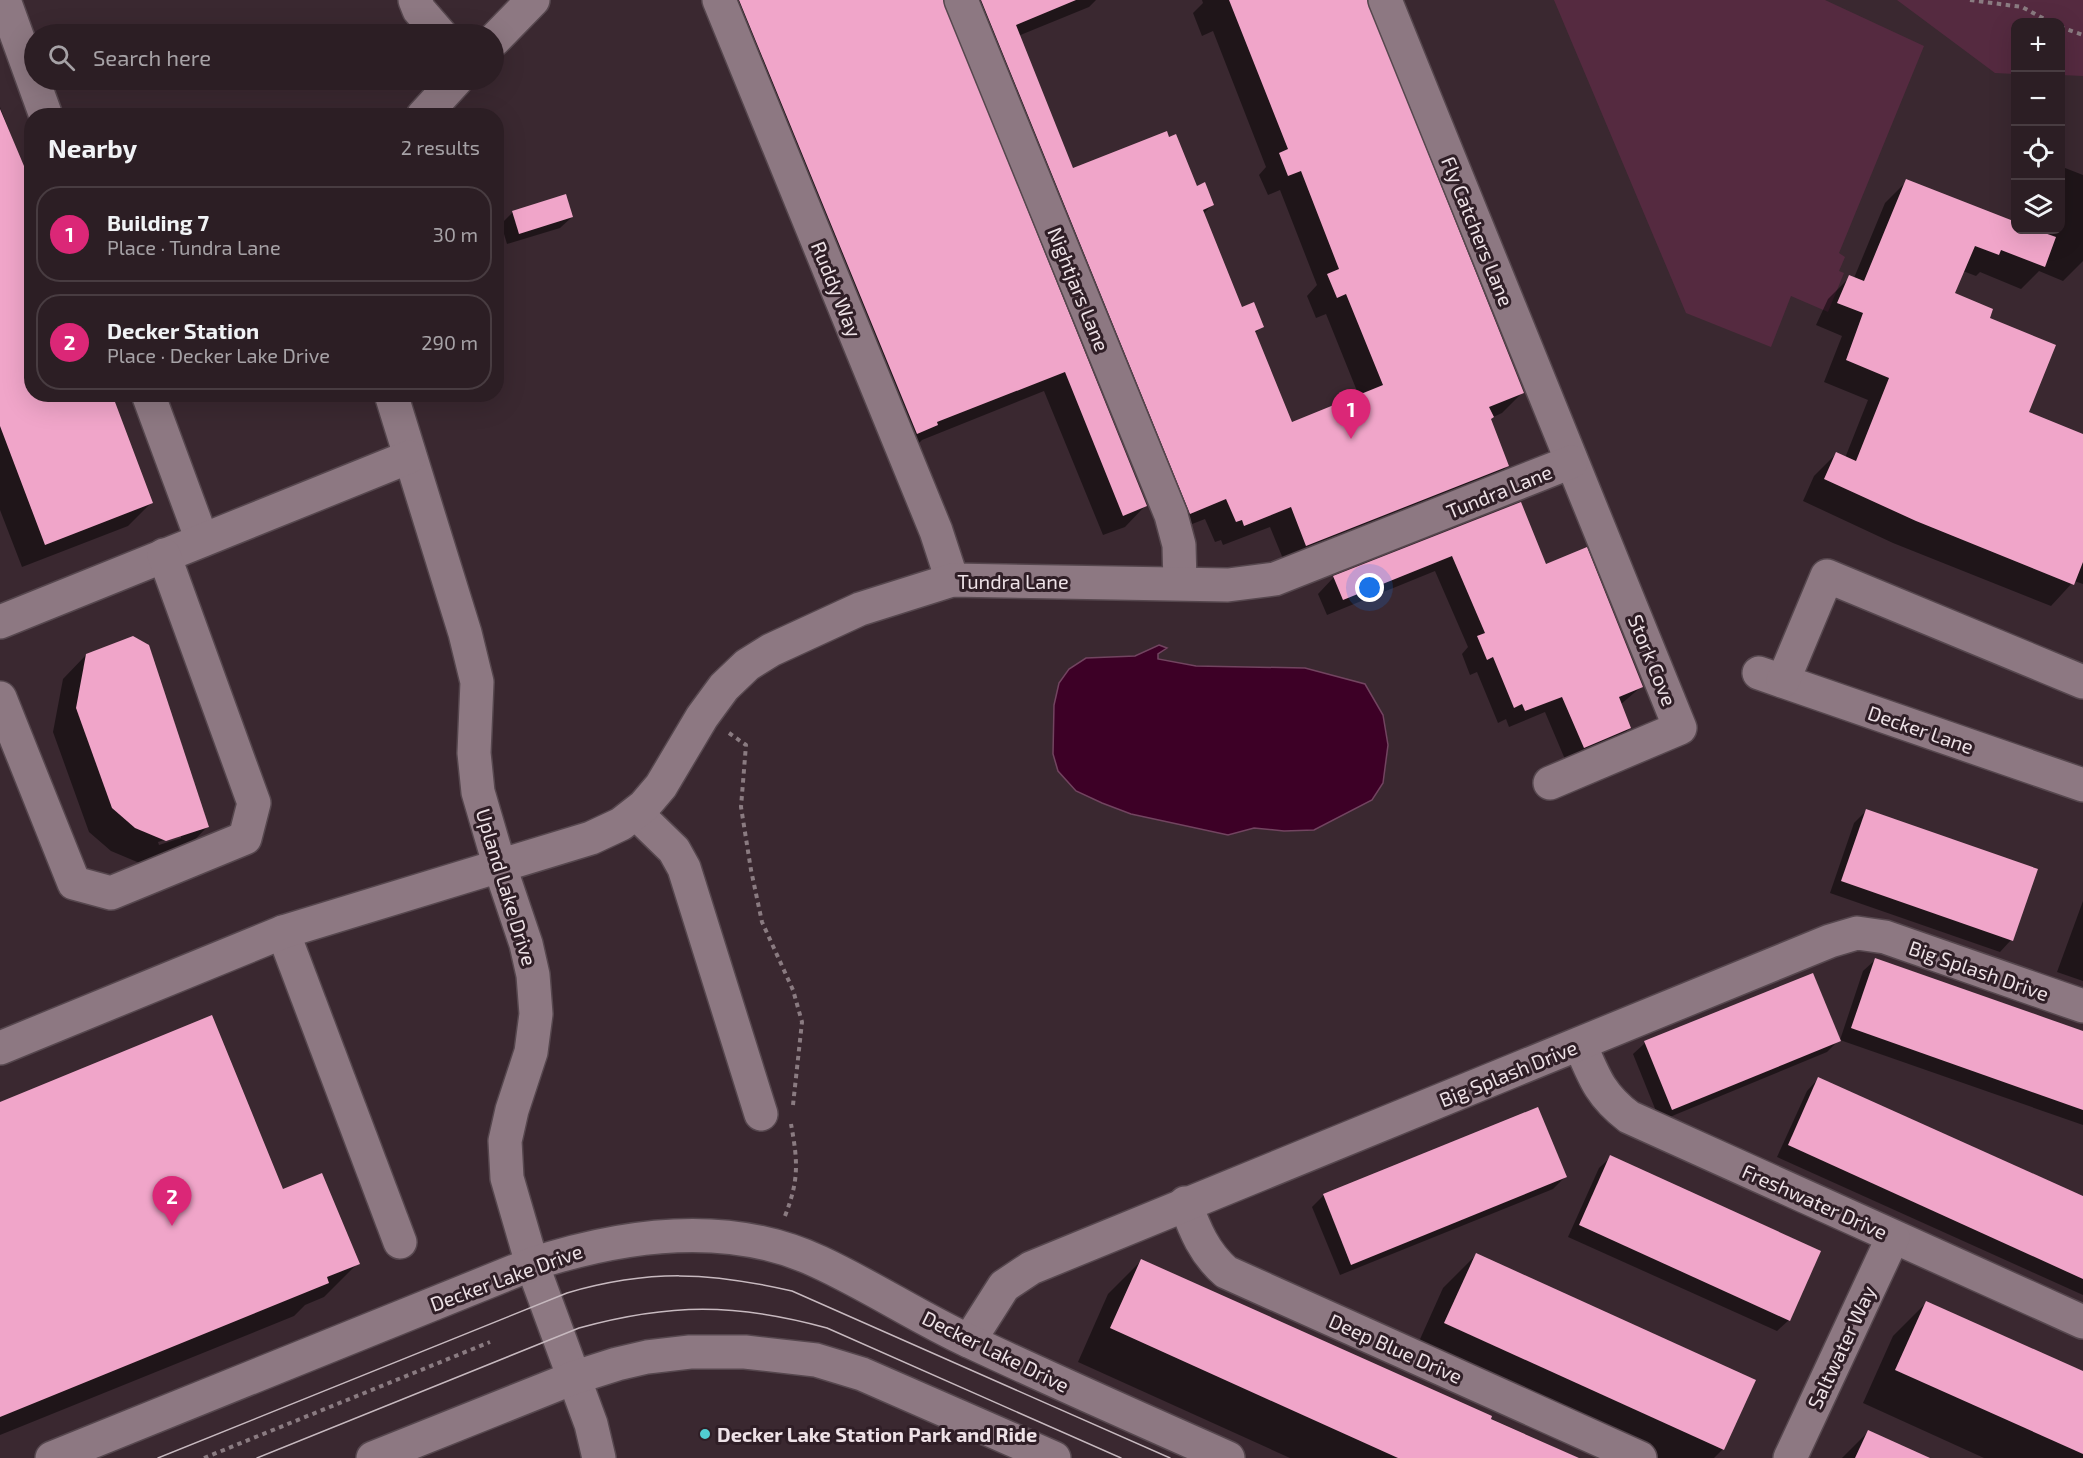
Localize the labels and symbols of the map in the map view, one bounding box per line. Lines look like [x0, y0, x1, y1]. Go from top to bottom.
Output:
street label: Fly Catchers Lane [1437, 153, 1519, 309]
street label: Nightjars Lane [1043, 223, 1115, 355]
street label: Ruddy Way [807, 238, 867, 341]
pin: 1 [1332, 390, 1370, 439]
street label: Tundra Lane [1443, 459, 1555, 523]
street label: Tundra Lane [957, 569, 1069, 593]
your location [1355, 573, 1384, 602]
street label: Stork Cove [1624, 611, 1682, 709]
street label: Decker Lane [1865, 700, 1977, 758]
street label: Upland Lake Drive [472, 805, 542, 969]
street label: Big Splash Drive [1906, 935, 2052, 1005]
street label: Big Splash Drive [1436, 1034, 1580, 1112]
street label: Freshwater Drive [1739, 1158, 1891, 1244]
pin: 2 [152, 1176, 192, 1226]
street label: Decker Lake Drive [427, 1238, 585, 1316]
street label: Saltwater Way [1802, 1281, 1880, 1413]
street label: Decker Lake Drive [919, 1305, 1073, 1397]
street label: Deep Blue Drive [1326, 1308, 1466, 1388]
place label: Decker Lake Station Park and Ride [717, 1422, 1037, 1446]
marker: Decker Lake Station Park and Ride [698, 1427, 712, 1441]

